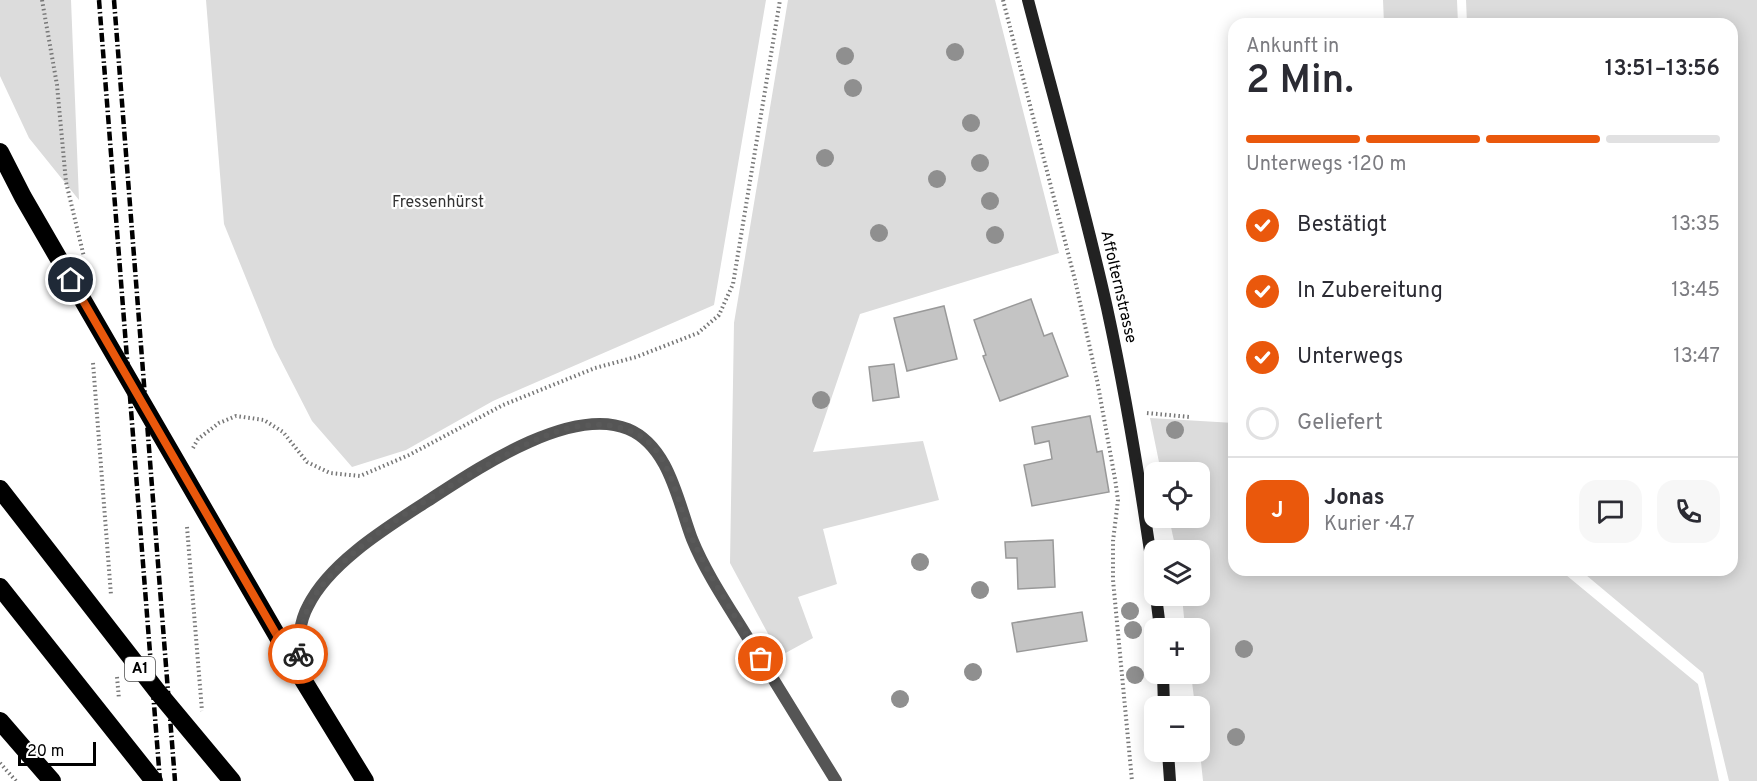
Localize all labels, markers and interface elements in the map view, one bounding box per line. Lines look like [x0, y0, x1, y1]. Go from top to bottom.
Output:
text: Ankunft in [1246, 34, 1339, 60]
text: 13:51–13:56 [1605, 56, 1720, 83]
text: 2 Min. [1246, 58, 1354, 107]
text: Unterwegs · 120 m [1246, 152, 1406, 178]
park label: Fressenhürst [392, 193, 484, 213]
icon: check [1246, 209, 1279, 242]
text: Bestätigt [1297, 212, 1387, 239]
text: 13:35 [1672, 212, 1720, 238]
street label: Affolternstrasse [1095, 229, 1141, 345]
pin [45, 254, 96, 305]
icon: home [54, 263, 87, 296]
icon: check [1246, 275, 1279, 308]
text: In Zubereitung [1297, 278, 1443, 305]
text: 13:45 [1671, 278, 1720, 304]
icon: check [1246, 341, 1279, 374]
text: Unterwegs [1297, 344, 1403, 371]
text: 13:47 [1673, 344, 1720, 370]
text: Geliefert [1297, 410, 1383, 437]
map controls [1144, 462, 1210, 762]
button: locate [1144, 462, 1210, 528]
button: chat [1579, 480, 1642, 543]
button: phone [1657, 480, 1720, 543]
text: Jonas [1324, 485, 1385, 512]
text: J [1271, 498, 1284, 525]
text: Kurier · 4.7 [1324, 512, 1415, 538]
button: layers [1144, 540, 1210, 606]
button: + [1144, 618, 1210, 684]
courier [268, 624, 328, 684]
pin [735, 633, 786, 684]
icon: bike [282, 638, 315, 671]
icon: bag [744, 642, 777, 675]
road number: A1 [125, 657, 155, 681]
button: − [1144, 696, 1210, 762]
scale bar [18, 739, 96, 766]
text: 20 m [27, 742, 64, 762]

